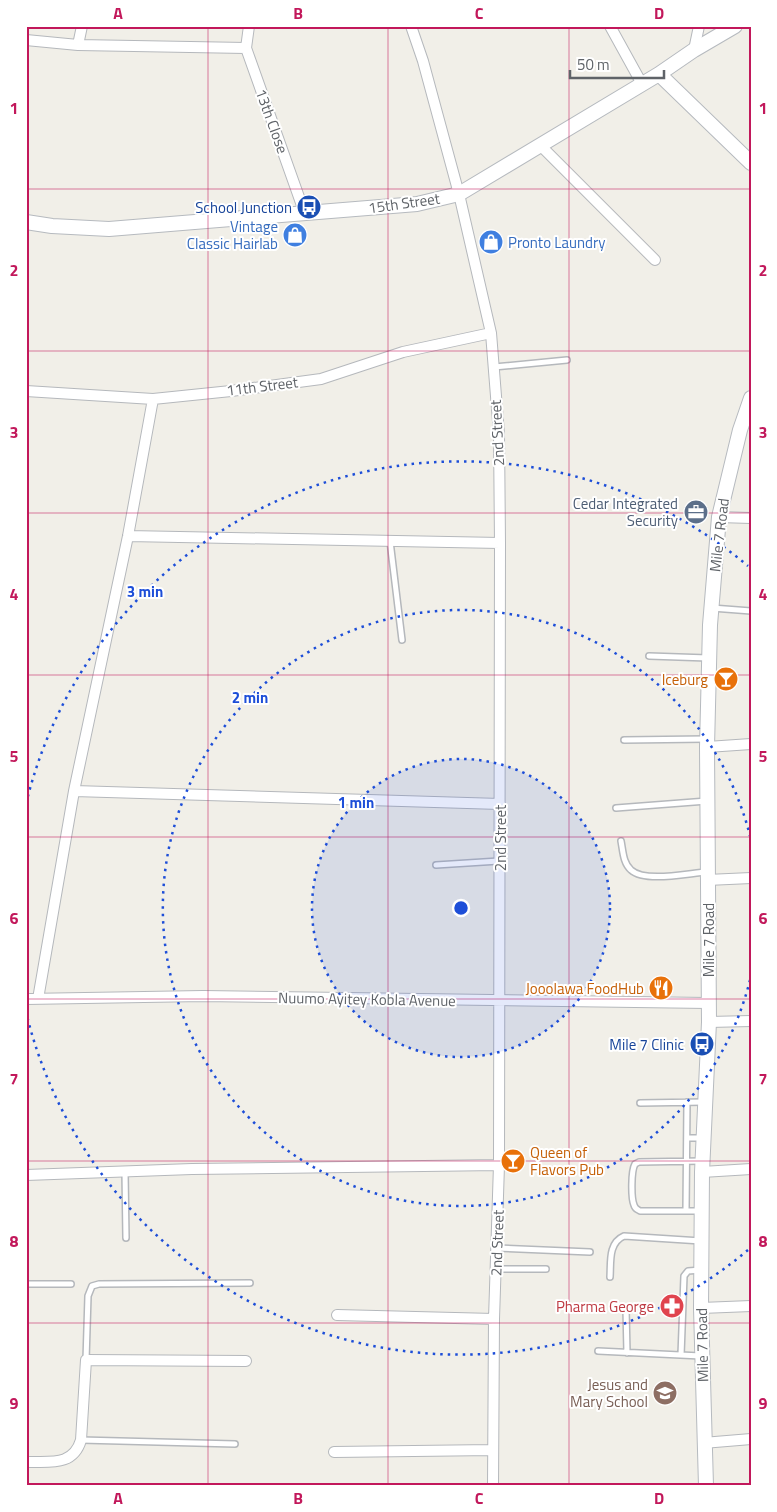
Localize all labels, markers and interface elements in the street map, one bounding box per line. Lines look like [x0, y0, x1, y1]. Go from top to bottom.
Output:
text: A [113, 1, 123, 25]
text: B [293, 1, 303, 25]
text: C [475, 1, 484, 25]
text: D [654, 1, 664, 25]
scale bar [570, 48, 663, 80]
text: 50 m [577, 53, 610, 76]
street label: 13th Close [250, 85, 294, 157]
text: 1 [10, 96, 18, 120]
text: 1 [759, 96, 767, 120]
street label: 15th Street [367, 186, 442, 219]
bus stop icon: School Junction [296, 194, 322, 220]
place label: School Junction [195, 196, 292, 219]
place label: Vintage Classic Hairlab [187, 215, 278, 255]
shop icon: Vintage Classic Hairlab [282, 222, 308, 248]
shop icon: Pronto Laundry [478, 229, 504, 255]
place label: Pronto Laundry [508, 231, 605, 254]
text: 2 [10, 258, 18, 282]
text: 2 [759, 258, 767, 282]
street label: 11th Street [225, 370, 300, 402]
street label: 2nd Street [484, 399, 510, 467]
text: 3 [10, 420, 18, 444]
text: 3 [759, 420, 767, 444]
place label: Cedar Integrated Security [573, 492, 678, 532]
street label: Mile 7 Road [703, 497, 735, 573]
office icon: Cedar Integrated Security [683, 499, 709, 525]
text: 3 min [127, 580, 163, 603]
text: 4 [10, 582, 19, 606]
text: 4 [759, 582, 768, 606]
bar icon: Iceburg [713, 666, 739, 692]
place label: Iceburg [662, 668, 708, 691]
text: 2 min [232, 686, 268, 709]
text: 5 [10, 744, 19, 768]
text: 5 [759, 744, 768, 768]
text: 1 min [338, 791, 374, 814]
street label: 2nd Street [489, 804, 512, 871]
centre of rings [452, 899, 470, 917]
street label: Mile 7 Road [697, 903, 720, 977]
text: 6 [10, 906, 19, 930]
text: 6 [759, 906, 768, 930]
restaurant icon: Jooolawa FoodHub [648, 975, 674, 1001]
place label: Jooolawa FoodHub [525, 977, 644, 1000]
street label: Nuumo Ayitey Kobla Avenue [278, 986, 456, 1012]
bus stop icon: Mile 7 Clinic [689, 1031, 715, 1057]
place label: Mile 7 Clinic [609, 1033, 684, 1056]
text: 7 [10, 1067, 18, 1091]
text: 7 [759, 1067, 767, 1091]
place label: Queen of Flavors Pub [530, 1141, 604, 1181]
bar icon: Queen of Flavors Pub [500, 1148, 526, 1174]
street label: 2nd Street [484, 1209, 510, 1277]
text: 8 [10, 1229, 19, 1253]
text: 8 [759, 1229, 768, 1253]
pharmacy icon: Pharma George [659, 1293, 685, 1319]
place label: Pharma George [556, 1295, 654, 1318]
street label: Mile 7 Road [690, 1308, 714, 1382]
place label: Jesus and Mary School [570, 1373, 648, 1413]
school or university icon: Jesus and Mary School [652, 1380, 678, 1406]
text: 9 [10, 1391, 19, 1415]
text: 9 [759, 1391, 768, 1415]
text: A [113, 1486, 123, 1510]
text: B [293, 1486, 303, 1510]
text: C [475, 1486, 484, 1510]
text: D [654, 1486, 664, 1510]

